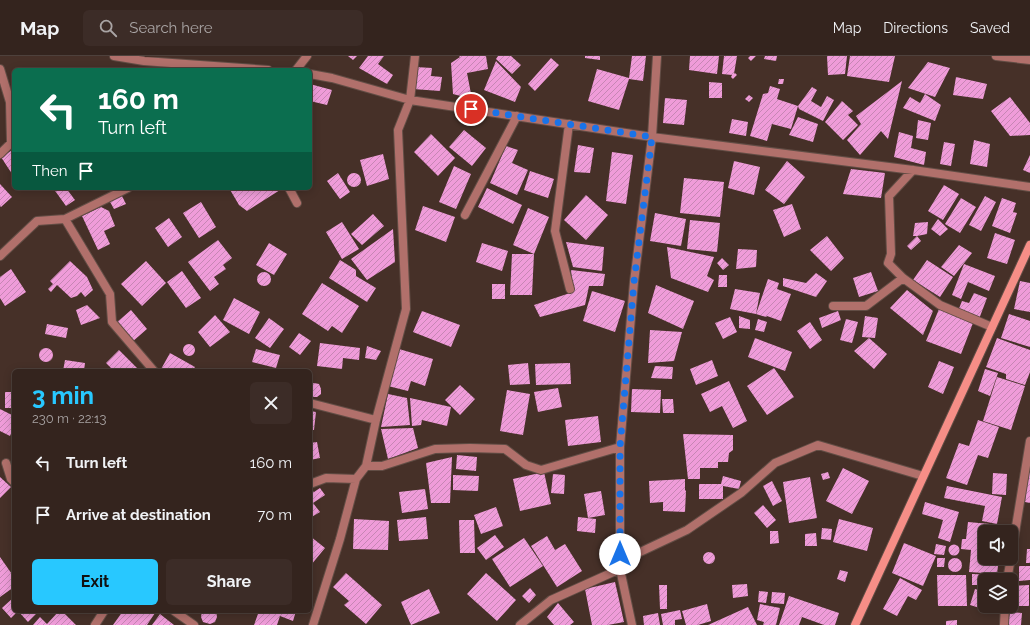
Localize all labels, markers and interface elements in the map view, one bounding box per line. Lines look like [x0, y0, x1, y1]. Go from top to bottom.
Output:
search box [83, 10, 363, 46]
text: Map [20, 17, 59, 39]
icon: search [97, 17, 119, 39]
text: Search here [129, 19, 213, 37]
text: Map [833, 20, 861, 36]
text: Directions [883, 20, 948, 36]
text: Saved [970, 20, 1010, 36]
text: 160 m [98, 83, 179, 116]
icon: left [32, 84, 84, 136]
pin [454, 92, 488, 126]
icon: arrive [460, 98, 482, 120]
text: Turn left [98, 117, 167, 138]
icon: arrive [75, 160, 97, 182]
text: Then [32, 162, 67, 180]
text: 3 min [32, 381, 94, 410]
button: close [250, 382, 292, 424]
text: 230 m · 22:13 [32, 411, 107, 426]
icon: left [32, 452, 54, 474]
text: Turn left [66, 454, 127, 472]
text: 160 m [250, 454, 292, 472]
icon: arrive [32, 504, 54, 526]
text: Arrive at destination [66, 506, 211, 524]
text: 70 m [257, 506, 292, 524]
map controls [978, 525, 1018, 613]
button: sound [978, 525, 1018, 565]
position arrow [599, 533, 641, 575]
button: Exit [32, 559, 158, 605]
button: Share [166, 559, 292, 605]
button: layers [978, 573, 1018, 613]

